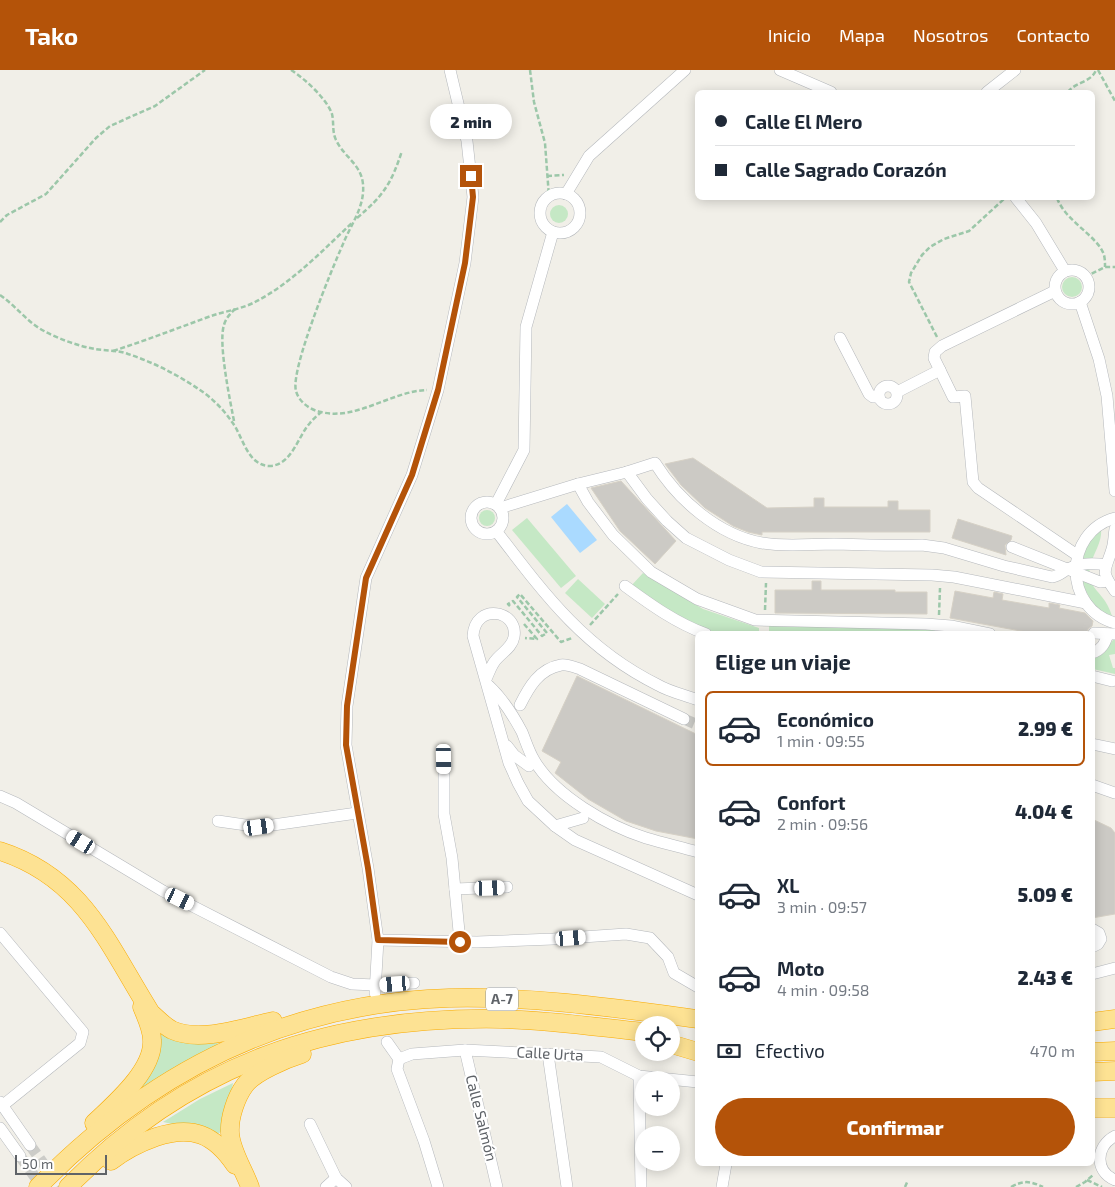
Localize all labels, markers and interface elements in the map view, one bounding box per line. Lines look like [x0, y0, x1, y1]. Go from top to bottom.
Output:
text: Tako [25, 21, 78, 50]
text: Inicio [768, 24, 811, 46]
text: Mapa [839, 24, 885, 46]
text: Nosotros [913, 24, 988, 46]
text: Contacto [1016, 24, 1090, 46]
callout: 2 min [430, 104, 512, 138]
text: Calle El Mero [745, 110, 862, 133]
text: 2 min [450, 112, 492, 131]
text: Calle Sagrado Corazón [745, 158, 947, 181]
route end [460, 165, 482, 187]
text: Elige un viaje [715, 648, 851, 674]
icon: car [717, 706, 762, 751]
text: Económico [777, 708, 874, 731]
text: 2.99 € [1018, 717, 1073, 740]
text: 1 min · 09:55 [777, 731, 865, 750]
car [436, 744, 451, 774]
icon: car [717, 789, 762, 834]
text: Confort [777, 791, 845, 814]
text: 4.04 € [1015, 800, 1073, 823]
text: 2 min · 09:56 [777, 814, 868, 833]
car [243, 817, 274, 837]
car [64, 828, 97, 856]
icon: car [717, 872, 762, 917]
text: XL [777, 874, 799, 897]
car [474, 880, 505, 896]
text: 5.09 € [1018, 883, 1073, 906]
car [163, 886, 196, 912]
text: 3 min · 09:57 [777, 897, 867, 916]
car [555, 929, 586, 947]
route start [449, 931, 471, 953]
icon: car [717, 955, 762, 1000]
text: Moto [777, 957, 825, 980]
text: 2.43 € [1018, 966, 1073, 989]
car [379, 975, 410, 993]
text: 4 min · 09:58 [777, 980, 869, 999]
road number: A-7 [486, 988, 518, 1011]
map controls [635, 1016, 680, 1171]
button: locate [635, 1016, 680, 1061]
icon: cash [715, 1037, 743, 1065]
text: Efectivo [755, 1039, 825, 1062]
text: 470 m [1030, 1041, 1075, 1060]
street label: Calle Urta [516, 1042, 584, 1064]
button: + [635, 1071, 680, 1116]
street label: Calle Salmón [463, 1073, 501, 1163]
button: Confirmar [715, 1098, 1075, 1156]
button: − [635, 1126, 680, 1171]
scale bar [15, 1152, 108, 1175]
text: 50 m [22, 1155, 53, 1172]

